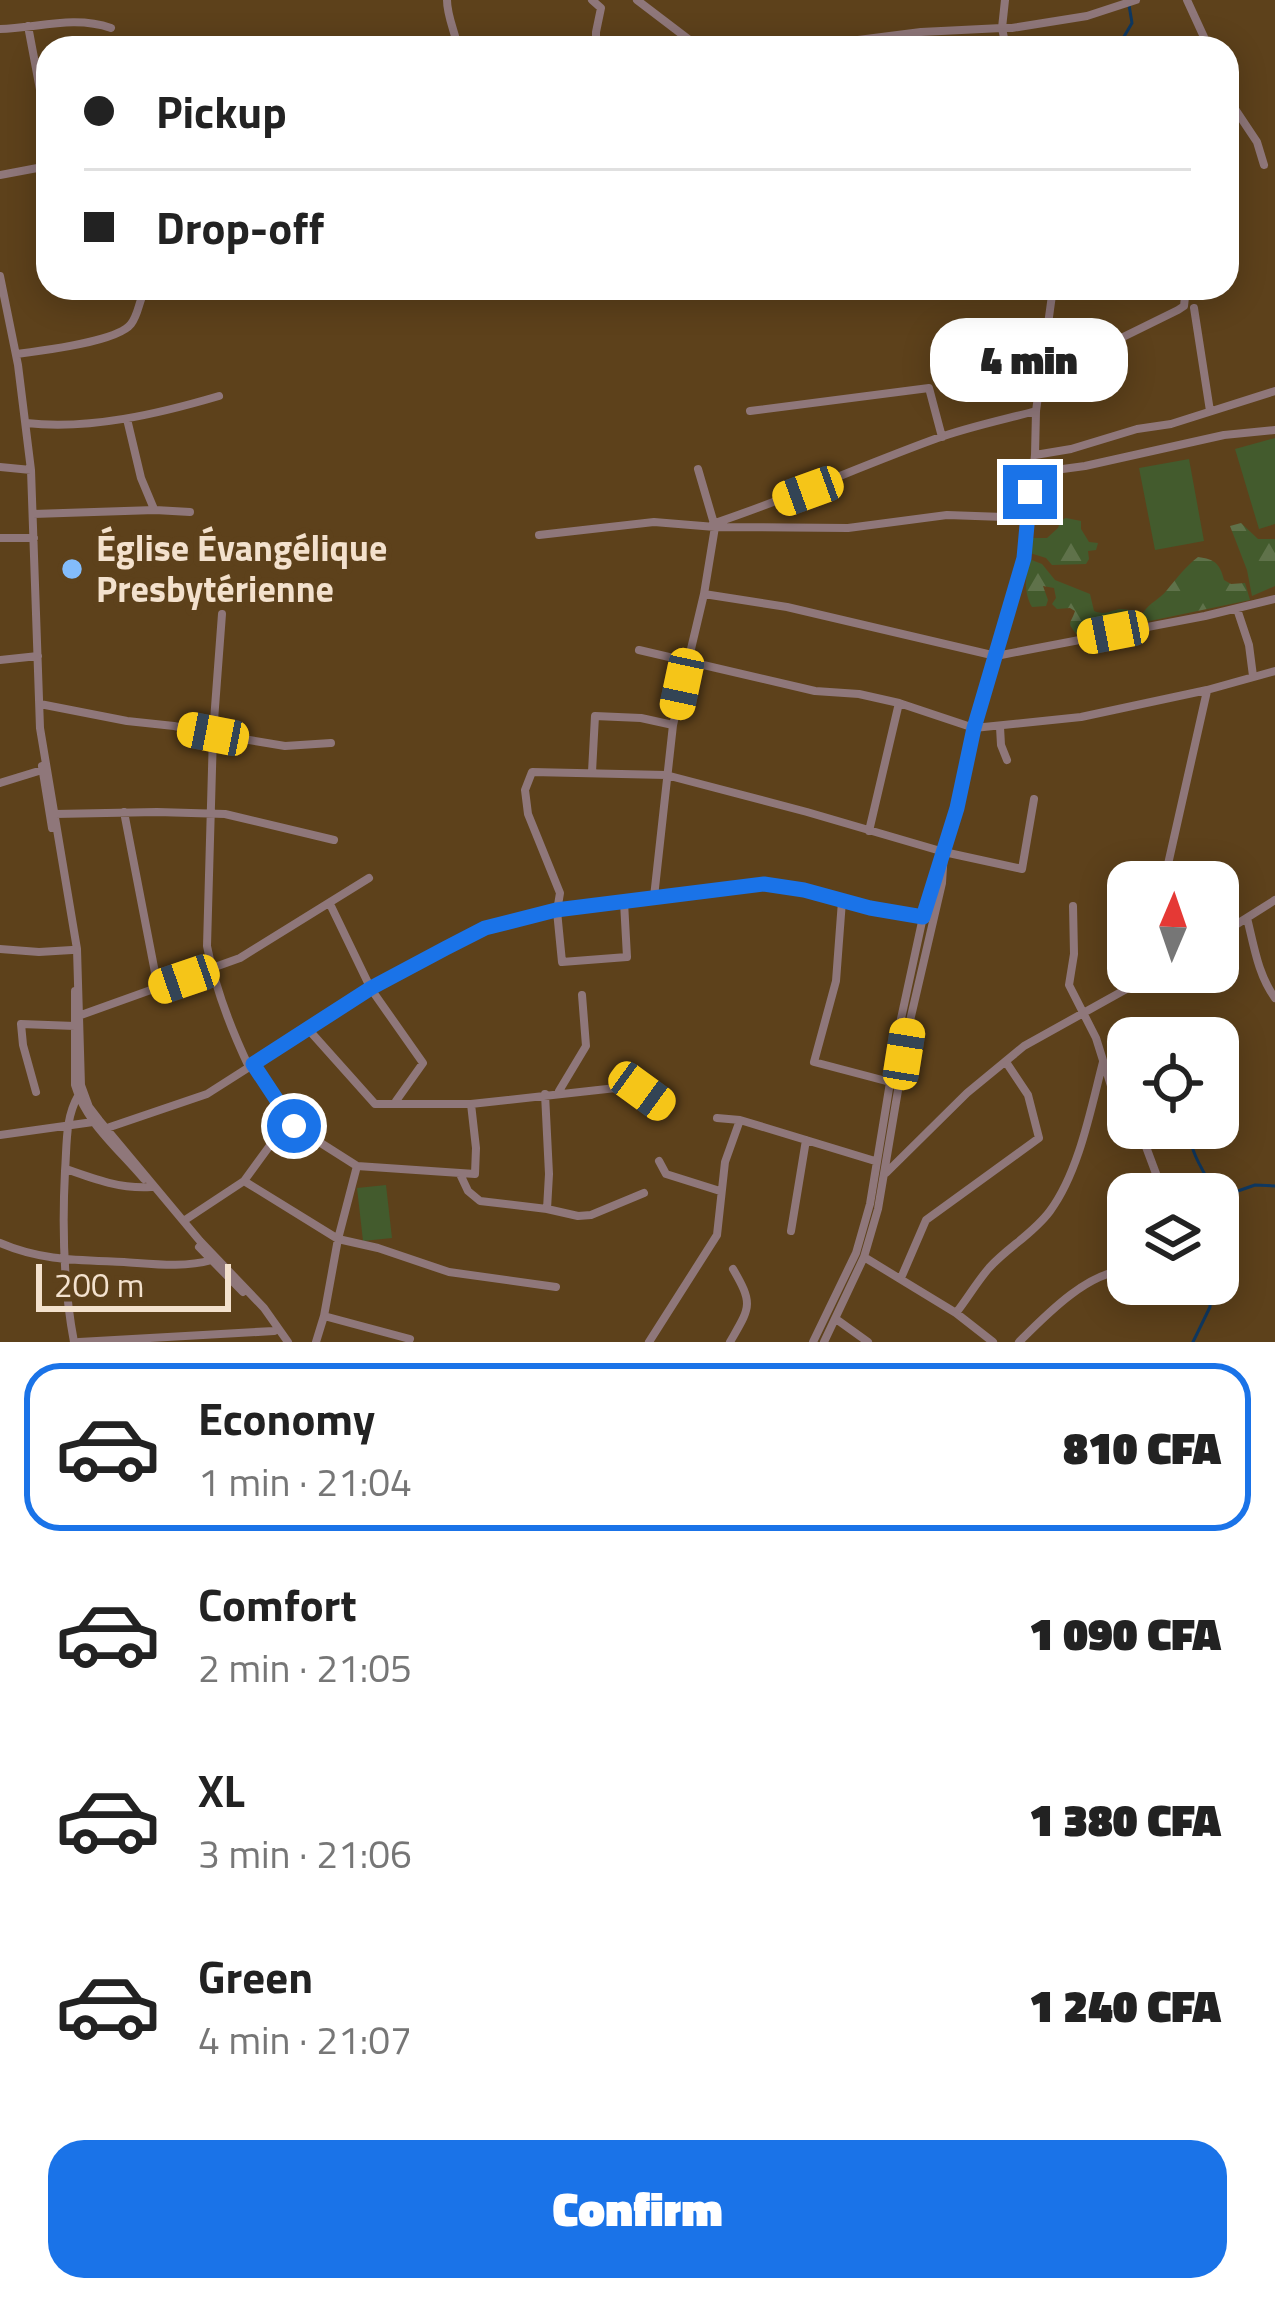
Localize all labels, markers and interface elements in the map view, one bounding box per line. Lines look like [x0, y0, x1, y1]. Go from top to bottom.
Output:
text: Pickup [156, 77, 287, 145]
text: Drop-off [156, 193, 324, 261]
callout: 4 min [931, 318, 1129, 402]
text: 4 min [981, 330, 1077, 389]
car [768, 462, 848, 520]
route end [1003, 465, 1057, 519]
place label: Église Évangélique Presbytérienne [96, 520, 387, 616]
marker: Église Évangélique Presbytérienne [59, 556, 85, 582]
car [1074, 607, 1152, 657]
car [657, 645, 707, 723]
car [174, 709, 252, 759]
north arrow [1107, 861, 1239, 993]
map controls [1107, 861, 1239, 1305]
car [144, 950, 224, 1008]
car [881, 1016, 927, 1092]
button: locate [1107, 1017, 1239, 1149]
car [602, 1055, 682, 1127]
route start [267, 1099, 321, 1153]
button: layers [1107, 1173, 1239, 1305]
scale bar [36, 1258, 231, 1311]
text: 200 m [54, 1260, 144, 1310]
text: Economy [198, 1384, 375, 1452]
icon: car [54, 1393, 162, 1501]
text: 810 CFA [1063, 1413, 1221, 1481]
text: 1 min · 21:04 [198, 1452, 412, 1511]
text: Comfort [198, 1570, 357, 1638]
icon: car [54, 1579, 162, 1687]
text: 1 090 CFA [1029, 1599, 1221, 1667]
text: 2 min · 21:05 [198, 1638, 412, 1697]
text: XL [198, 1756, 245, 1824]
icon: car [54, 1765, 162, 1873]
text: 1 380 CFA [1029, 1785, 1221, 1853]
text: 3 min · 21:06 [198, 1824, 412, 1883]
text: Green [198, 1942, 313, 2010]
icon: car [54, 1951, 162, 2059]
text: 1 240 CFA [1029, 1971, 1221, 2039]
text: 4 min · 21:07 [198, 2010, 412, 2069]
button: Confirm [48, 2140, 1227, 2278]

